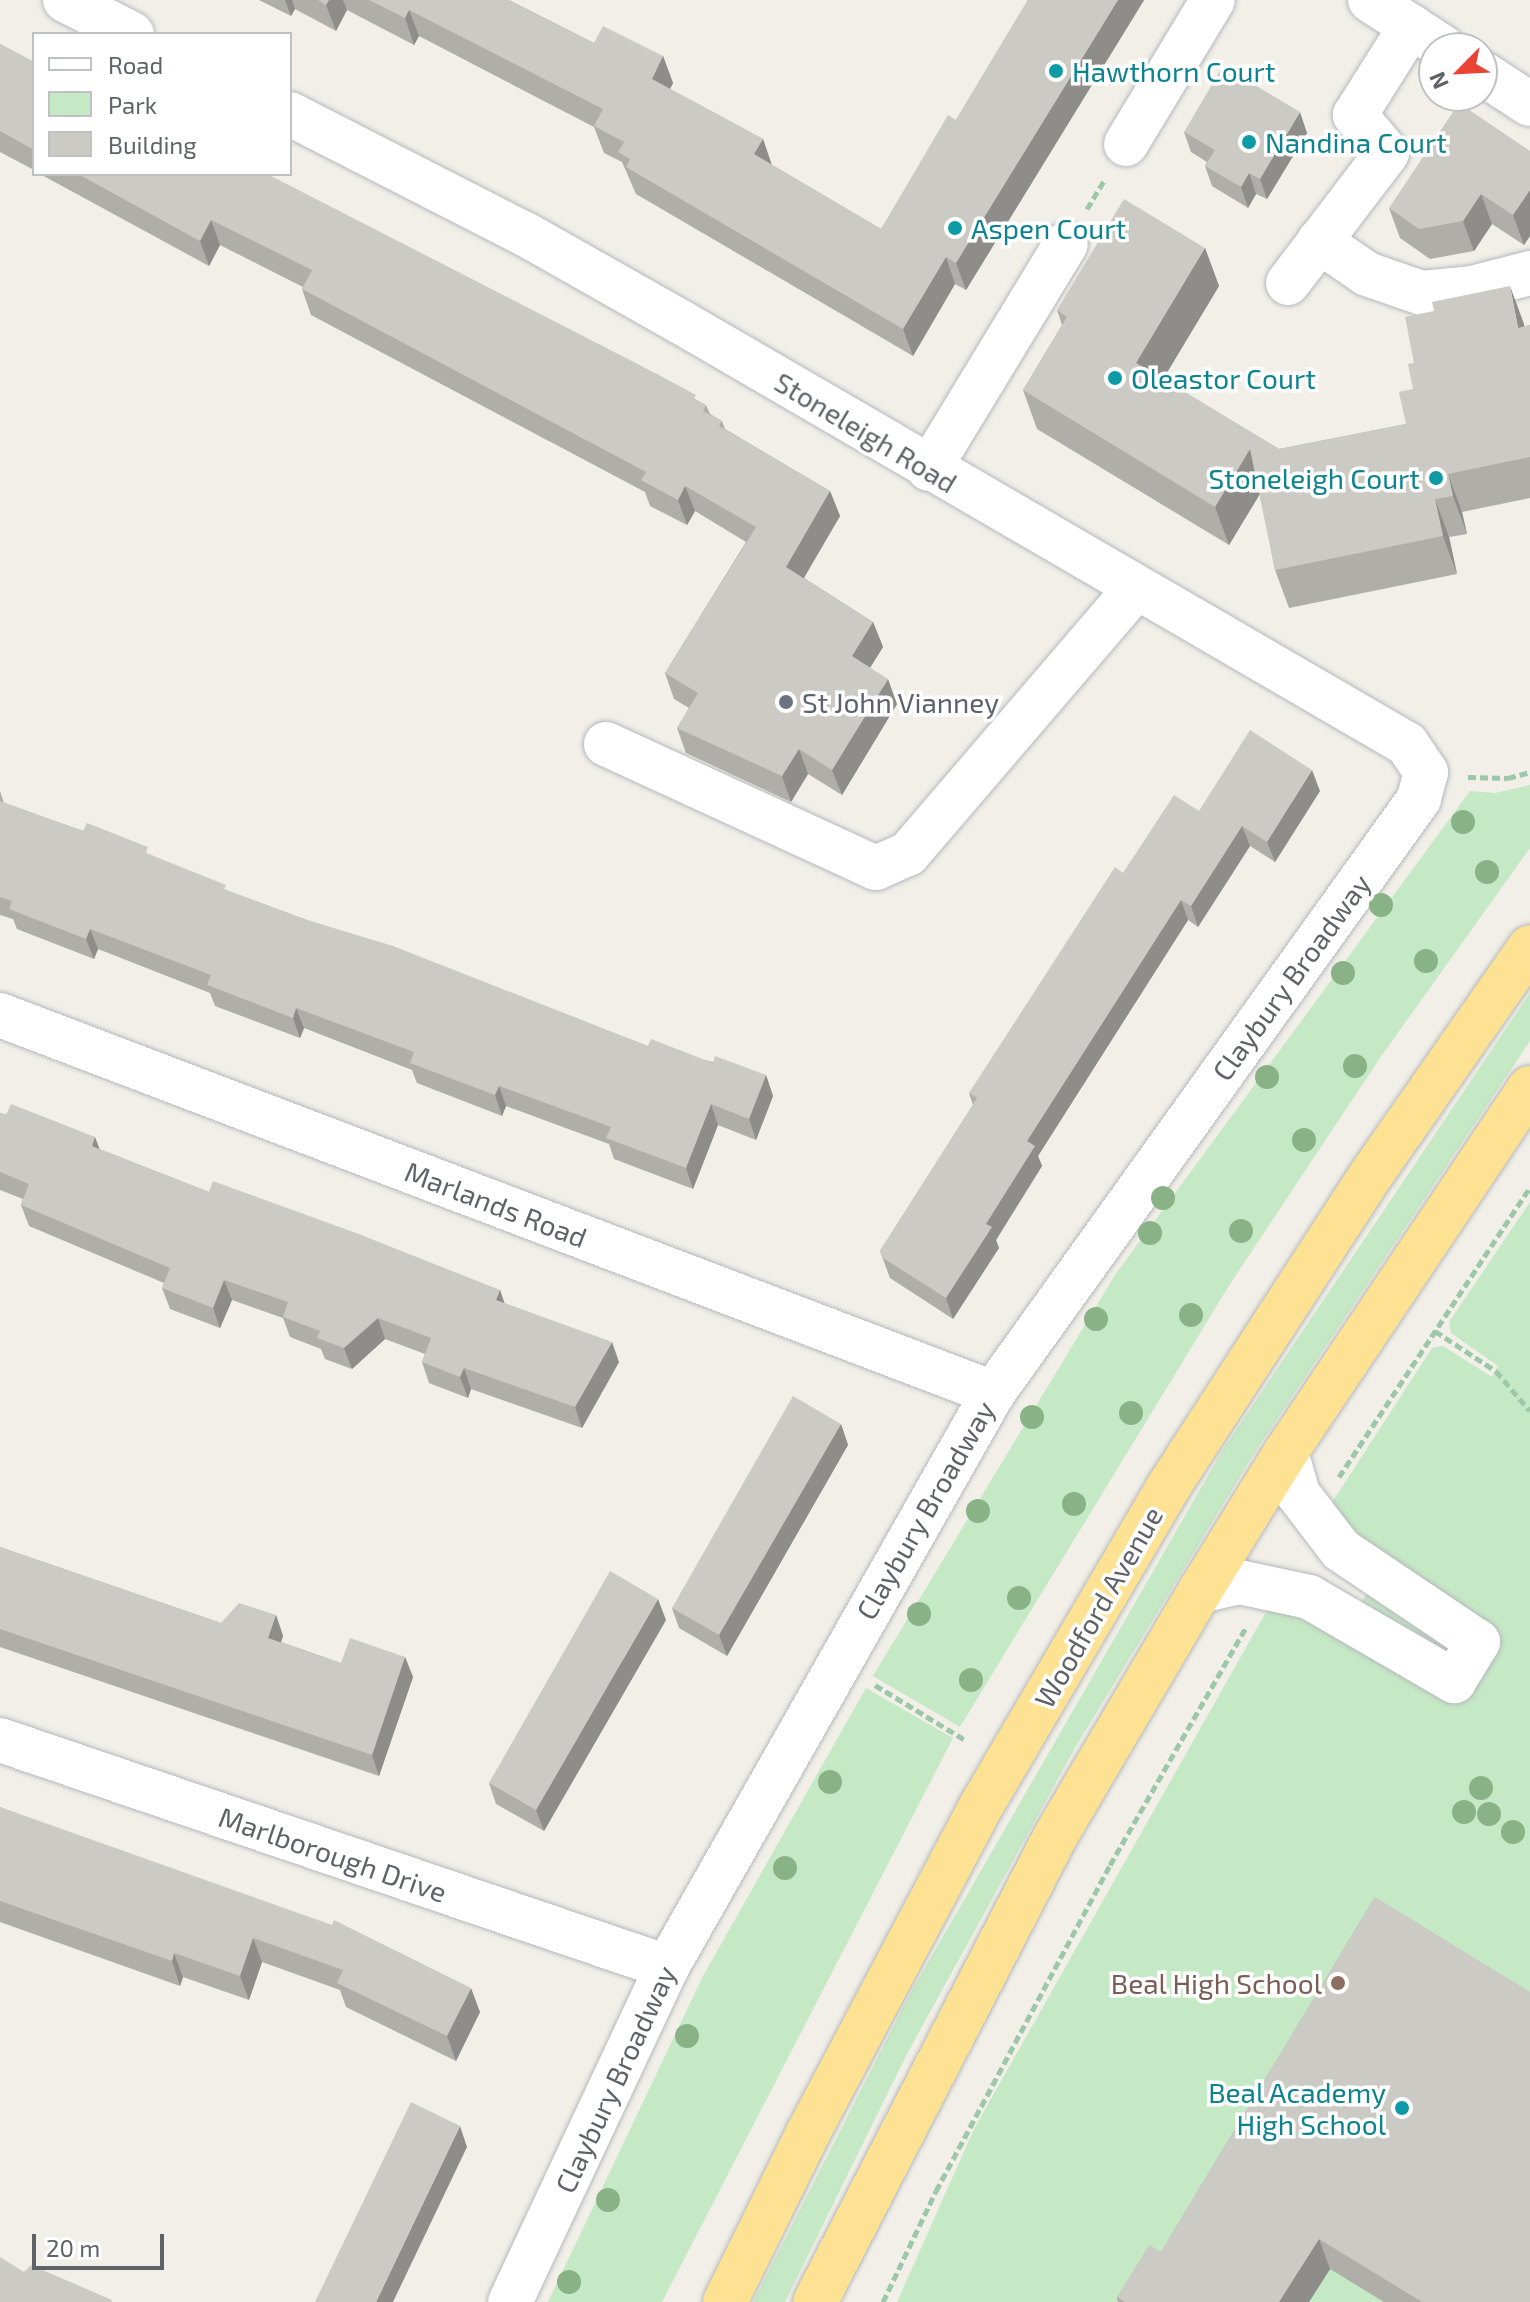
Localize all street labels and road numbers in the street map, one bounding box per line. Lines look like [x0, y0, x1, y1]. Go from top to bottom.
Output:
street label: Stoneleigh Road [769, 364, 963, 500]
street label: Claybury Broadway [1205, 867, 1377, 1087]
street label: Marlands Road [400, 1154, 592, 1254]
street label: Claybury Broadway [849, 1394, 1001, 1626]
street label: Woodford Avenue [1027, 1500, 1169, 1714]
street label: Marlborough Drive [215, 1799, 451, 1909]
street label: Claybury Broadway [548, 1960, 682, 2198]

